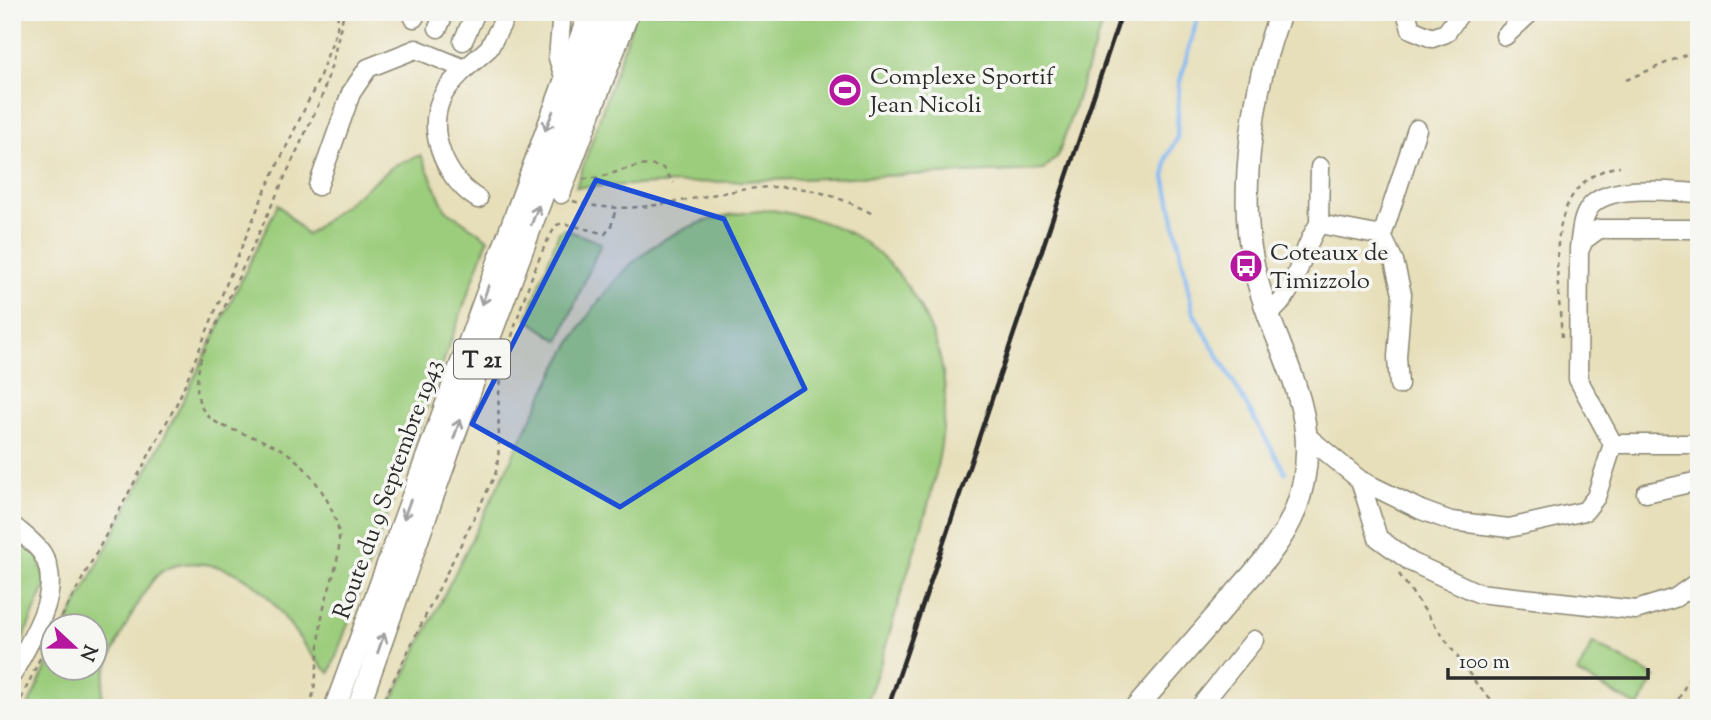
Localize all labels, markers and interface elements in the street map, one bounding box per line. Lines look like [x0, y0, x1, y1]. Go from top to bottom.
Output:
place label: Complexe Sportif Jean Nicoli [868, 61, 1056, 123]
sports icon: Complexe Sportif Jean Nicoli [826, 71, 864, 109]
one-way arrow [541, 109, 554, 131]
one-way arrow [530, 205, 543, 227]
place label: Coteaux de Timizzolo [1270, 237, 1388, 299]
bus stop icon: Coteaux de Timizzolo [1227, 247, 1265, 285]
one-way arrow [478, 284, 490, 306]
road number: T 21 [454, 340, 510, 378]
street label: Route du 9 Septembre 1943 [326, 355, 452, 624]
one-way arrow [452, 418, 464, 440]
one-way arrow [400, 497, 413, 519]
north arrow [38, 612, 108, 682]
one-way arrow [376, 633, 388, 655]
scale bar [1448, 636, 1648, 680]
text: N [72, 640, 103, 665]
text: 100 m [1459, 648, 1510, 678]

